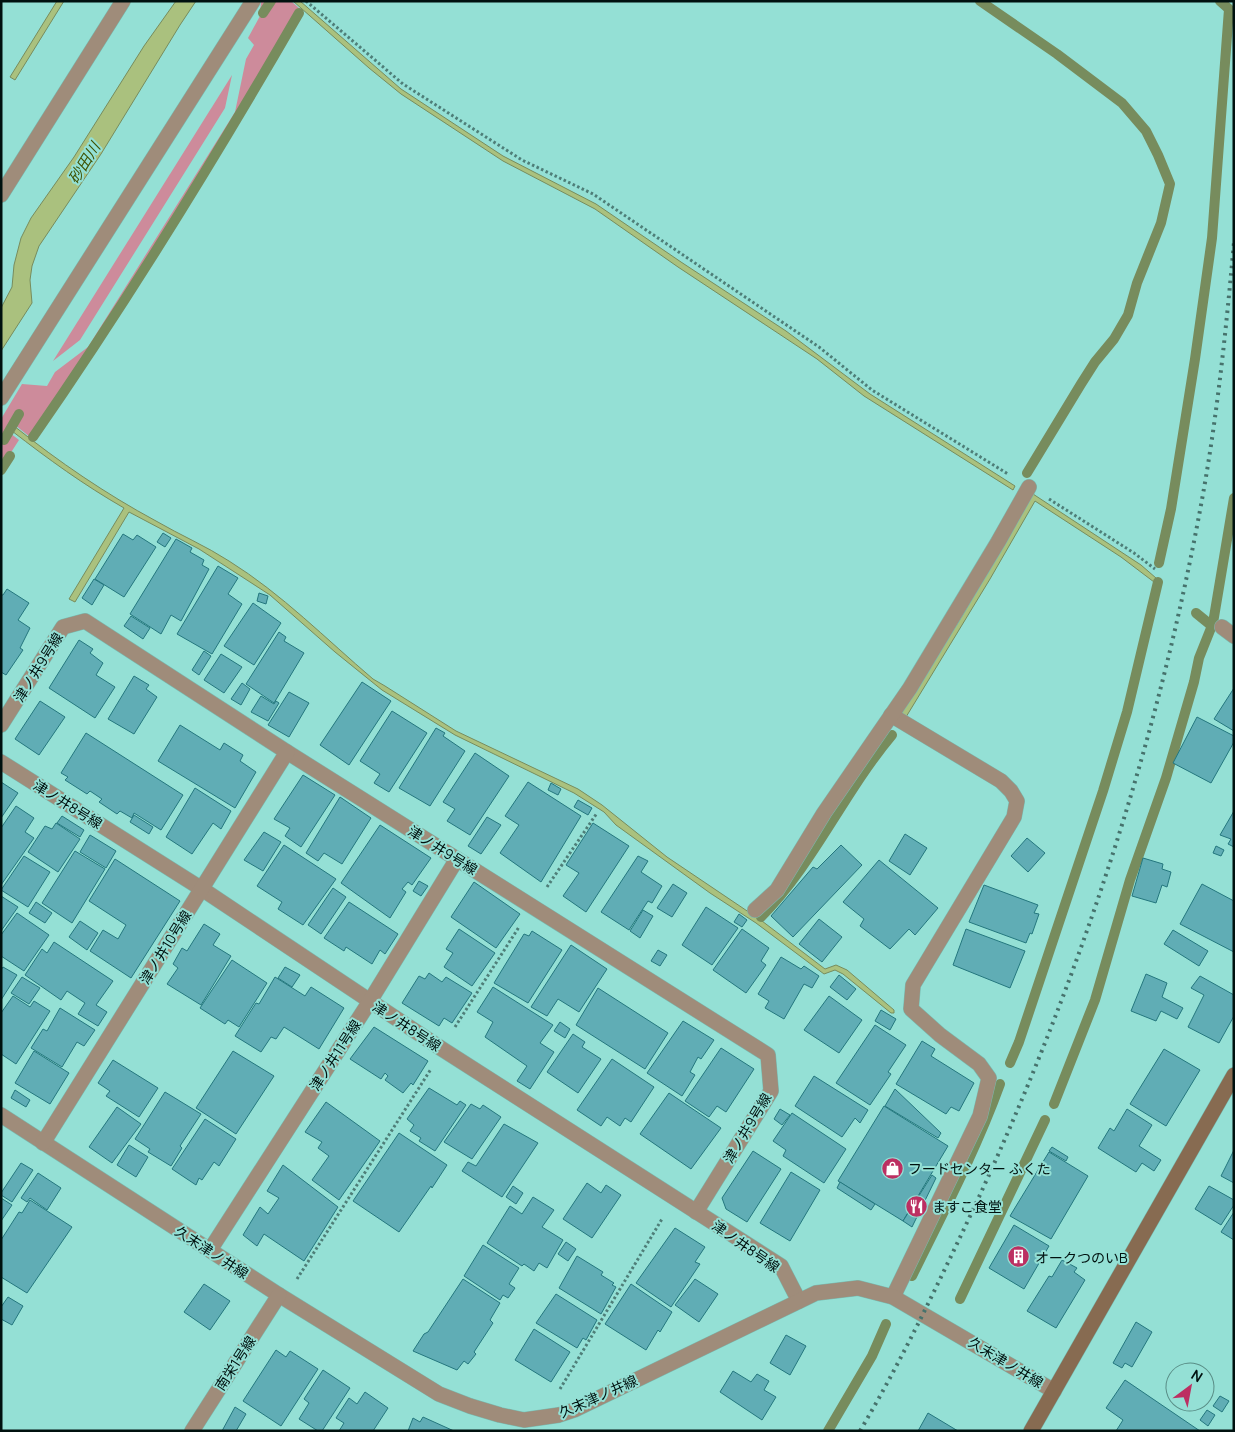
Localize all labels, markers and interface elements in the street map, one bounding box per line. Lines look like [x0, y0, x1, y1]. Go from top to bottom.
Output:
water label: 砂田川 [63, 137, 106, 188]
street label: 津ノ井9号線 [9, 629, 67, 705]
street label: 津ノ井8号線 [30, 775, 106, 833]
street label: 津ノ井9号線 [405, 821, 481, 879]
street label: 津ノ井10号線 [135, 906, 195, 988]
street label: 津ノ井8号線 [369, 997, 445, 1055]
street label: 津ノ井11号線 [305, 1016, 365, 1094]
street label: 津ノ井9号線 [719, 1089, 775, 1167]
shop icon: フードセンター ふくた [880, 1156, 904, 1180]
place label: フードセンター ふくた [908, 1159, 1051, 1178]
restaurant icon: ますこ食堂 [904, 1194, 928, 1218]
place label: ますこ食堂 [932, 1197, 1002, 1216]
street label: 津ノ井8号線 [709, 1216, 783, 1276]
street label: 久末津ノ井線 [172, 1221, 252, 1283]
building icon: オークつのいB [1007, 1245, 1031, 1269]
place label: オークつのいB [1035, 1248, 1128, 1267]
street label: 南栄1号線 [210, 1332, 260, 1394]
street label: 久末津ノ井線 [965, 1332, 1047, 1392]
north arrow [1165, 1362, 1215, 1412]
text: N [1188, 1365, 1206, 1386]
street label: 久末津ノ井線 [556, 1370, 640, 1422]

